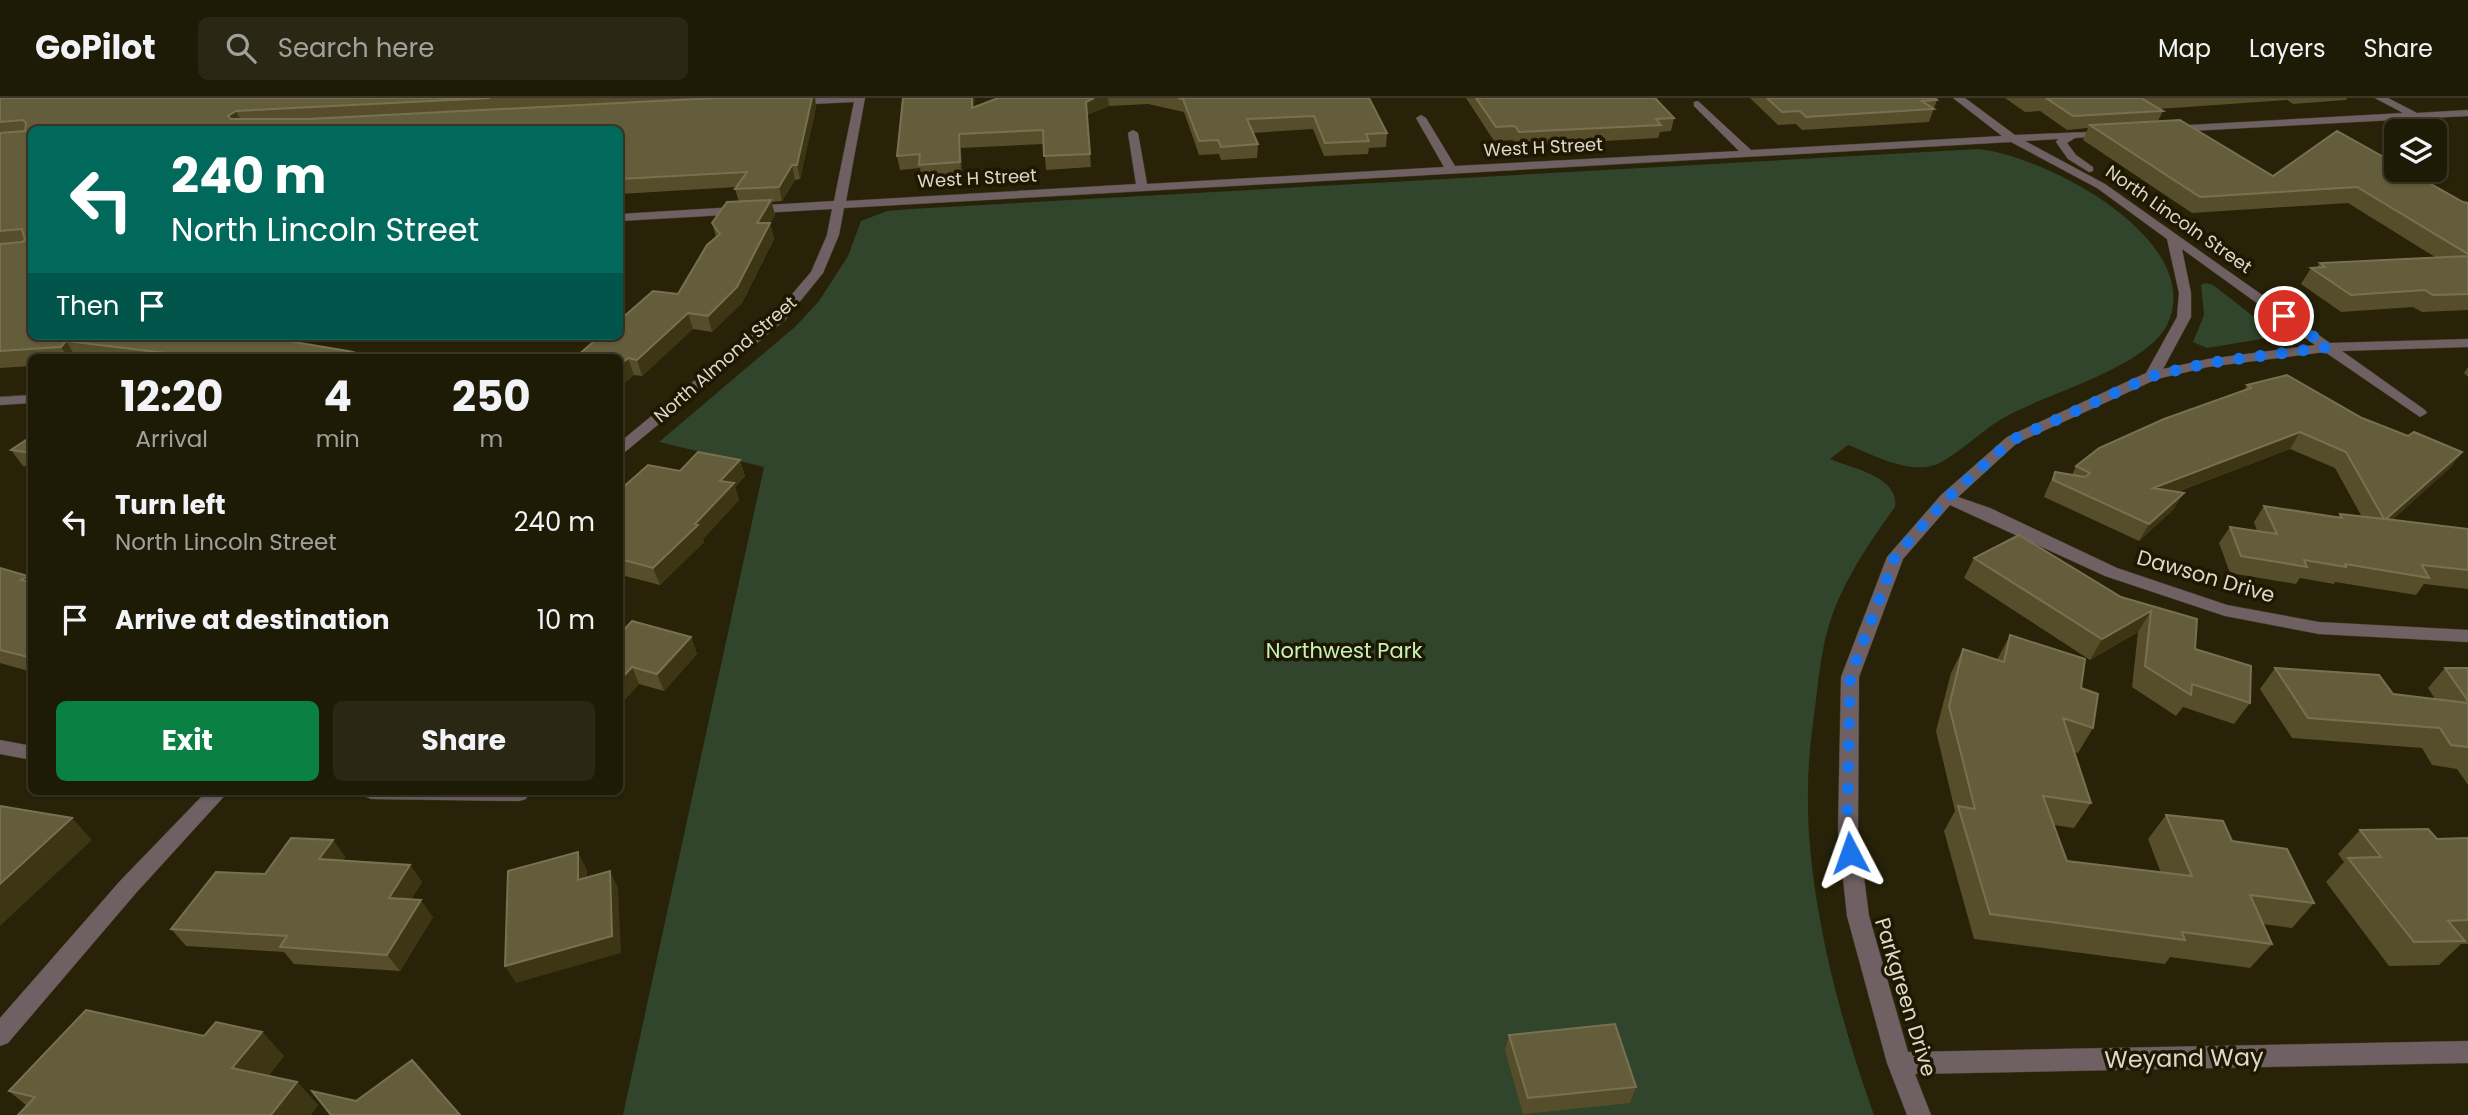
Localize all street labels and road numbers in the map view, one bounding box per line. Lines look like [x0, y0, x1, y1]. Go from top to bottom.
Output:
street label: West H Street [1483, 131, 1603, 163]
street label: North Lincoln Street [2101, 159, 2257, 279]
street label: West H Street [917, 162, 1037, 194]
street label: North Almond Street [648, 290, 802, 428]
street label: Dawson Drive [2134, 542, 2278, 610]
street label: Parkgreen Drive [1868, 914, 1944, 1080]
street label: Weyand Way [2104, 1040, 2264, 1076]

